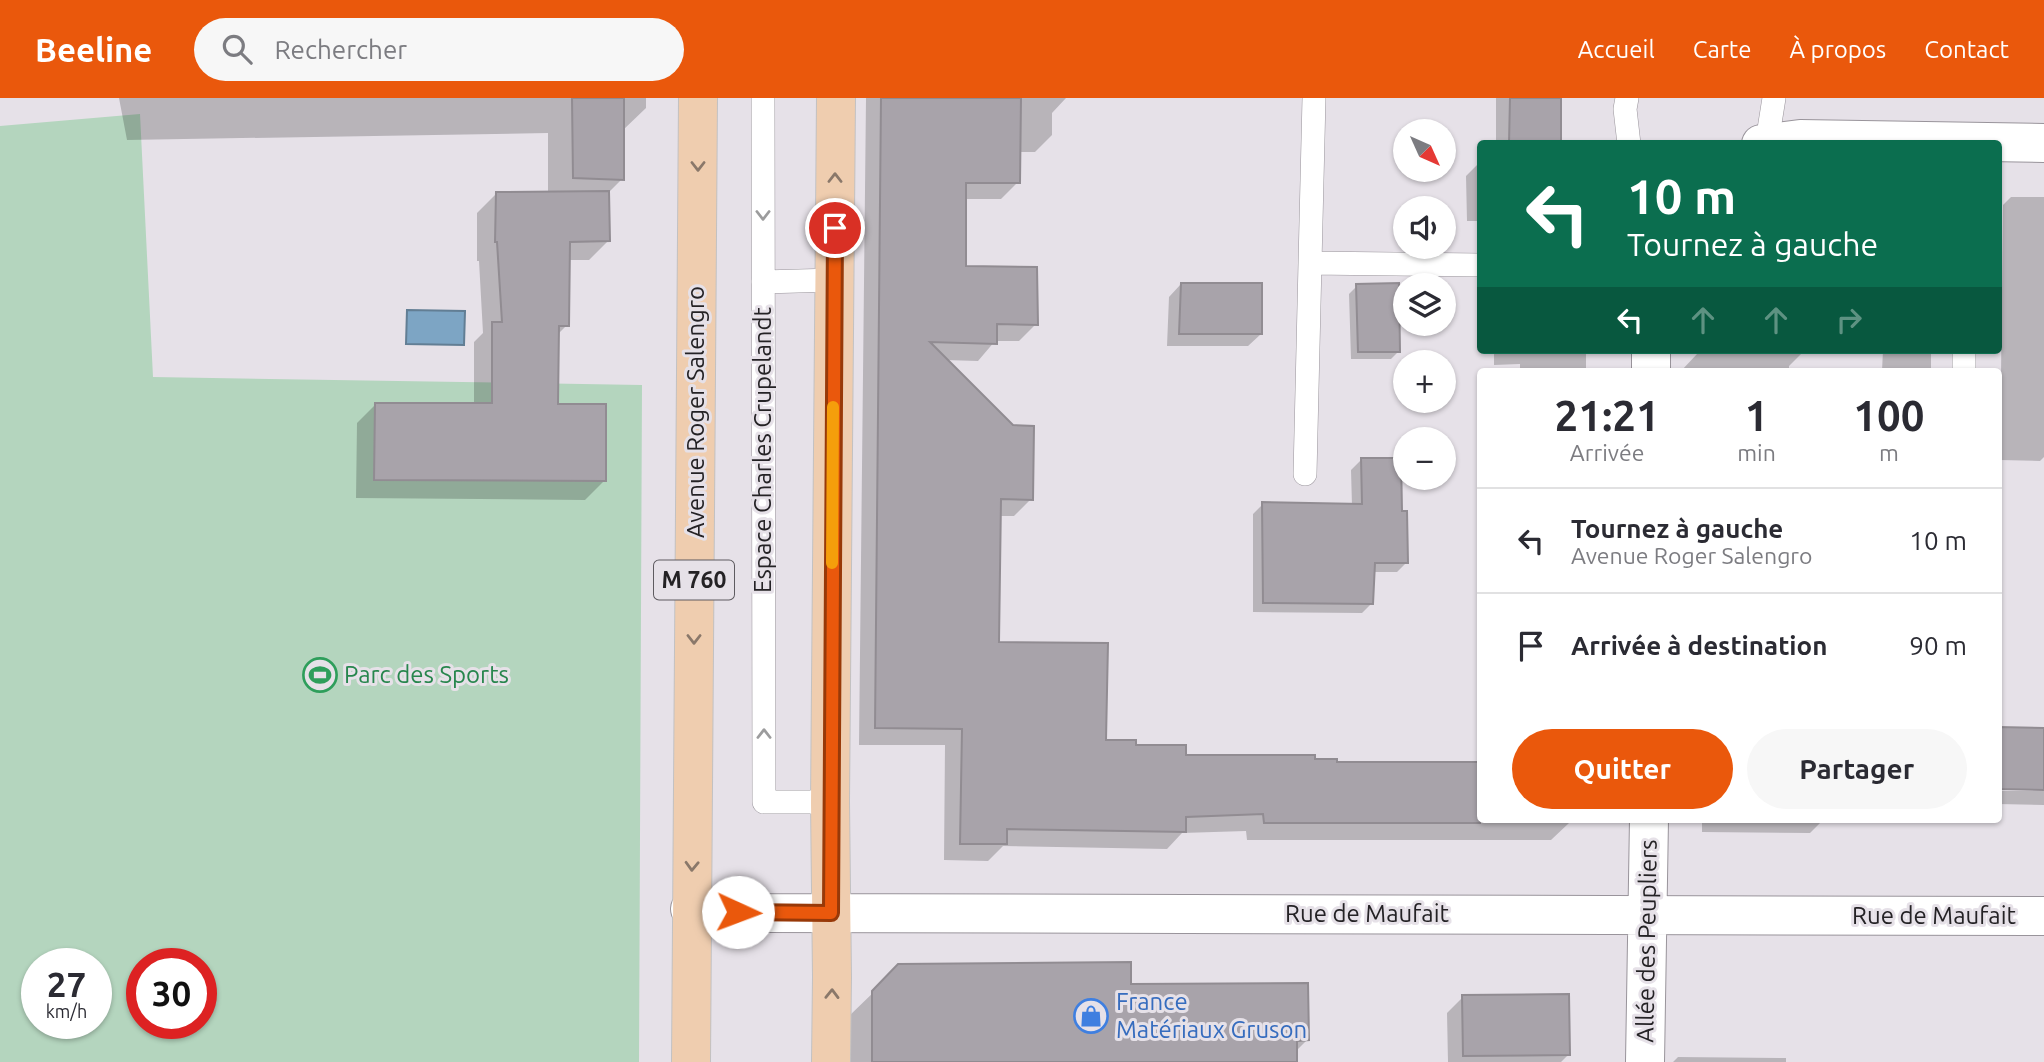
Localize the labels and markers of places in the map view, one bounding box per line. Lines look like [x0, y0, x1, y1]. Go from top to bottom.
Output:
pin [805, 198, 865, 258]
sports icon: Parc des Sports [301, 656, 339, 694]
place label: Parc des Sports [344, 661, 509, 688]
place label: France Matériaux Gruson [1116, 988, 1307, 1043]
shop icon: France Matériaux Gruson [1072, 997, 1110, 1035]

